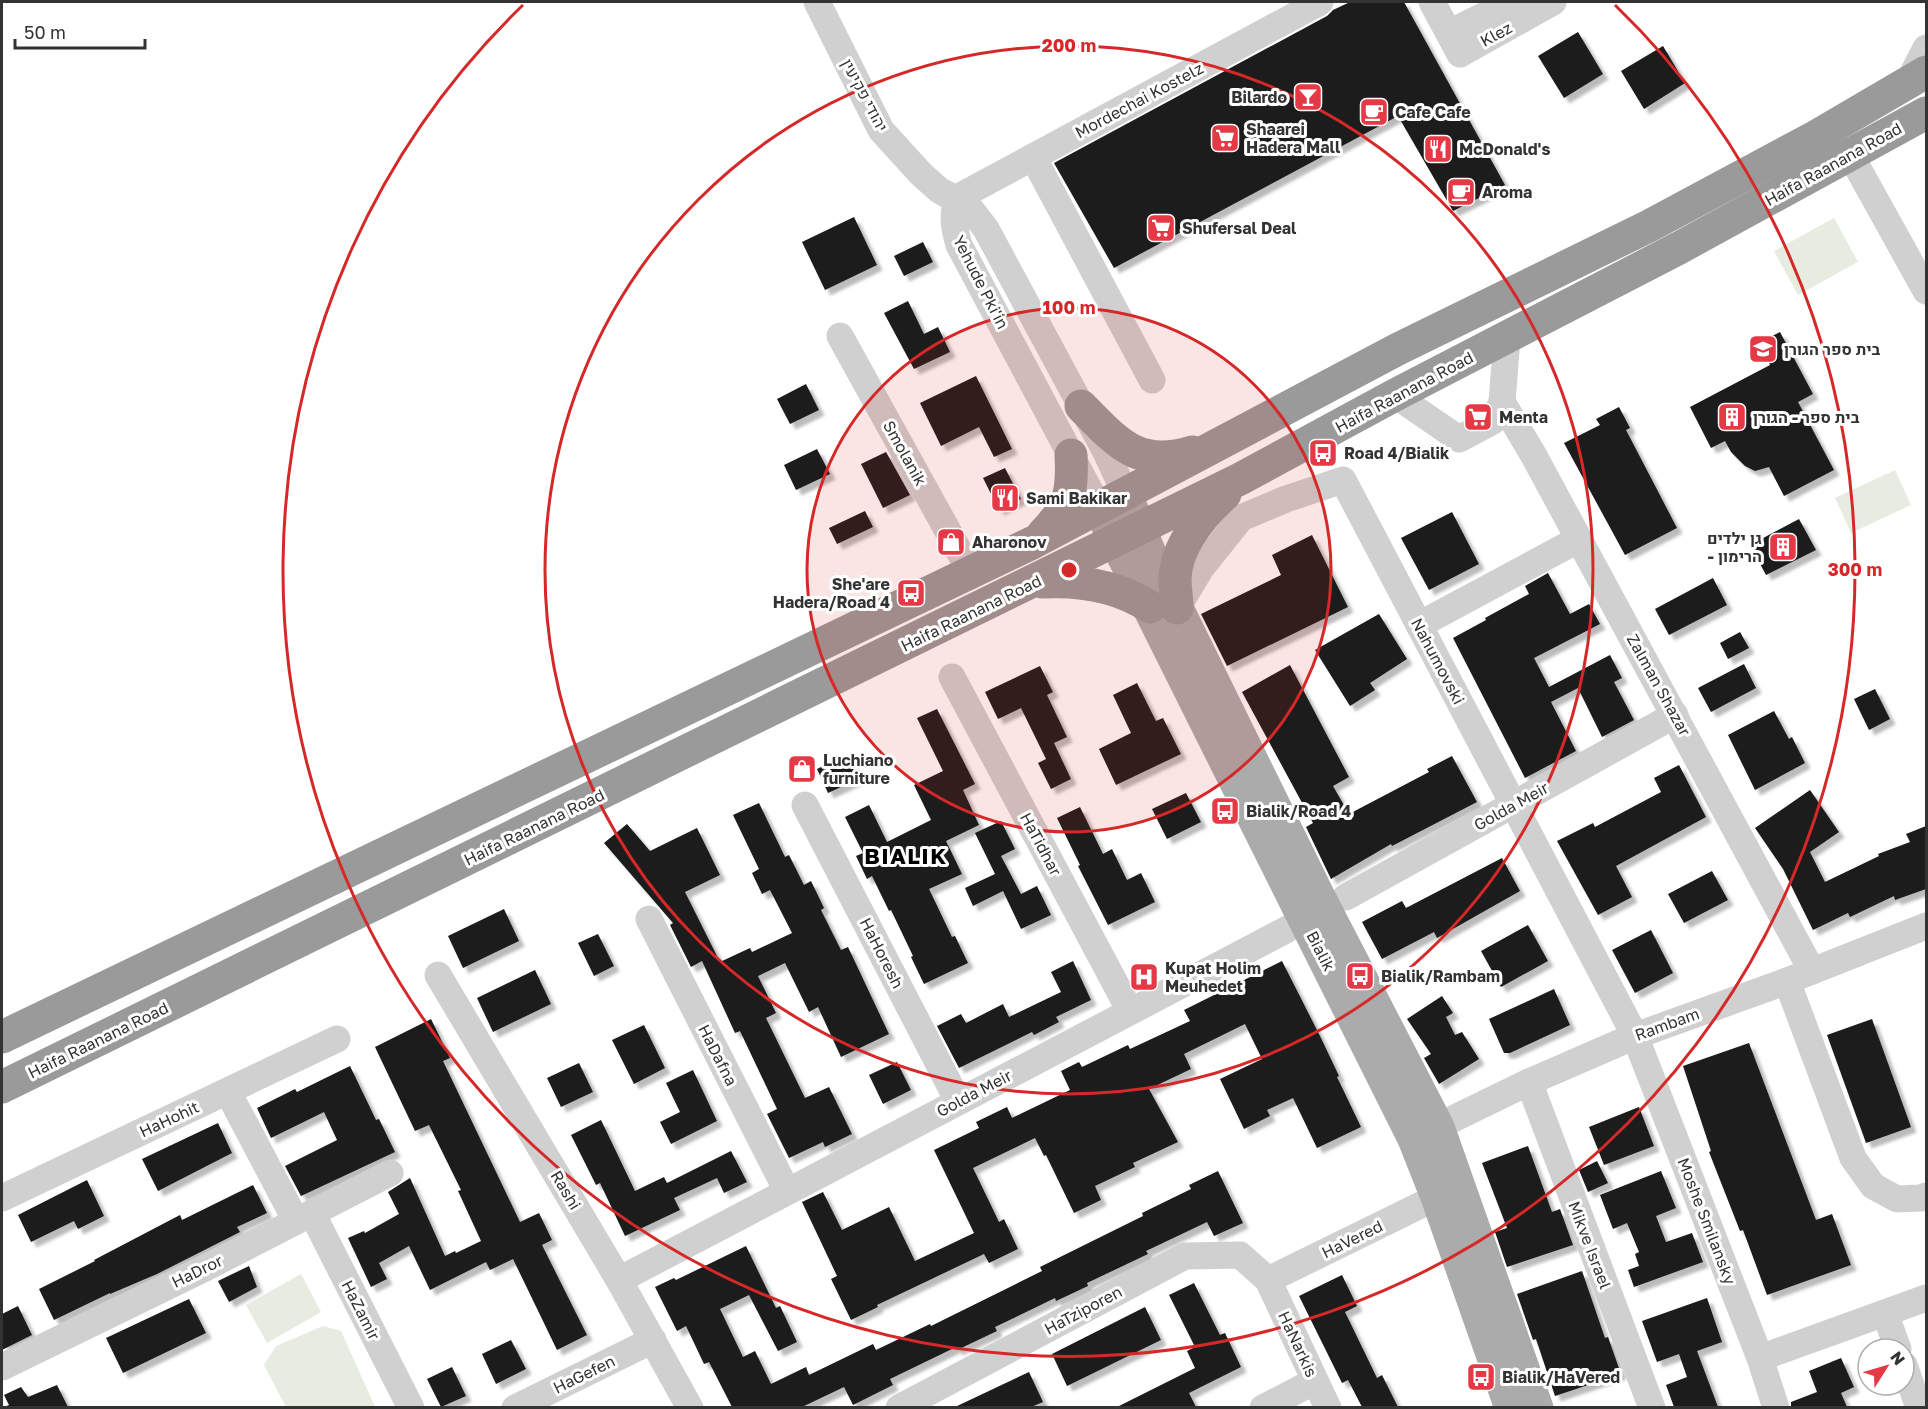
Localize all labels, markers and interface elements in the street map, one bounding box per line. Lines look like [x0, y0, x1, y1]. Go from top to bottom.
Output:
scale bar [15, 12, 146, 50]
street label: Klez [1477, 17, 1515, 51]
text: 50 m [24, 21, 66, 43]
text: 200 m [1042, 34, 1096, 56]
street label: יהודי פקיעין [837, 55, 893, 135]
street label: Mordechai Kostelz [1071, 58, 1207, 142]
bar icon: Bilardo [1292, 81, 1324, 113]
place label: Bilardo [1231, 87, 1287, 107]
cafe icon: Cafe Cafe [1358, 96, 1390, 128]
place label: Cafe Cafe [1395, 102, 1471, 122]
street label: Haifa Raanana Road [1761, 118, 1905, 210]
place label: Shaarei Hadera Mall [1246, 119, 1341, 157]
supermarket icon: Shaarei Hadera Mall [1209, 122, 1241, 154]
restaurant icon: McDonald's [1422, 133, 1454, 165]
place label: McDonald's [1459, 139, 1550, 159]
cafe icon: Aroma [1445, 176, 1477, 208]
place label: Aroma [1482, 182, 1532, 202]
supermarket icon: Shufersal Deal [1145, 212, 1177, 244]
place label: Shufersal Deal [1182, 218, 1297, 238]
street label: Yehude Pki'in [949, 232, 1013, 332]
text: 100 m [1043, 296, 1095, 318]
school or university icon: בית ספר הגורן [1747, 333, 1779, 365]
place label: בית ספר הגורן [1784, 339, 1881, 359]
street label: Haifa Raanana Road [1331, 347, 1477, 437]
supermarket icon: Menta [1462, 401, 1494, 433]
building icon: בית ספר - הגורן [1716, 401, 1748, 433]
place label: Menta [1499, 407, 1548, 427]
place label: בית ספר - הגורן [1753, 407, 1860, 427]
street label: Smolanik [879, 417, 931, 489]
bus stop icon: Road 4/Bialik [1307, 437, 1339, 469]
place label: Road 4/Bialik [1344, 443, 1450, 463]
restaurant icon: Sami Bakikar [989, 482, 1021, 514]
place label: Sami Bakikar [1026, 488, 1127, 508]
shop icon: Aharonov [935, 526, 967, 558]
place label: גן ילדים - הרימון [1707, 528, 1762, 566]
building icon: גן ילדים - הרימון [1767, 531, 1799, 563]
place label: Aharonov [972, 532, 1047, 552]
text: 300 m [1828, 558, 1882, 580]
centre of rings [1059, 560, 1079, 580]
street label: Haifa Raanana Road [897, 570, 1045, 656]
place label: She'are Hadera/Road 4 [773, 574, 890, 612]
bus stop icon: She'are Hadera/Road 4 [895, 577, 927, 609]
street label: Nahumovski [1407, 614, 1469, 708]
street label: Zalman Shazar [1623, 631, 1695, 739]
place label: Luchiano furniture [823, 750, 894, 788]
shop icon: Luchiano furniture [786, 753, 818, 785]
street label: Golda Meir [1470, 777, 1552, 835]
street label: Haifa Raanana Road [460, 784, 608, 870]
bus stop icon: Bialik/Road 4 [1209, 795, 1241, 827]
place label: Bialik/Road 4 [1246, 801, 1351, 821]
street label: HaTidhar [1016, 809, 1066, 879]
district label: BIALIK [864, 842, 948, 869]
street label: HaHoresh [856, 914, 908, 992]
street label: Bialik [1302, 928, 1340, 974]
place label: Kupat Holim Meuhedet [1165, 958, 1261, 996]
bus stop icon: Bialik/Rambam [1344, 960, 1376, 992]
hospital icon: Kupat Holim Meuhedet [1128, 961, 1160, 993]
place label: Bialik/Rambam [1381, 966, 1500, 986]
street label: Haifa Raanana Road [24, 997, 172, 1083]
street label: Rambam [1632, 1003, 1702, 1045]
street label: HaDafna [694, 1021, 742, 1089]
street label: Golda Meir [933, 1065, 1015, 1121]
street label: HaHohit [136, 1097, 202, 1141]
street label: Moshe Smilansky [1674, 1155, 1740, 1287]
street label: Rashi [547, 1167, 585, 1213]
street label: Mikve Israel [1564, 1198, 1616, 1292]
street label: HaVered [1318, 1216, 1386, 1262]
street label: HaDror [168, 1250, 226, 1292]
street label: HaZamir [337, 1277, 385, 1343]
street label: HaTziporen [1041, 1281, 1125, 1339]
street label: HaNarkis [1274, 1308, 1322, 1380]
north arrow [1856, 1337, 1916, 1397]
text: N [1886, 1347, 1910, 1369]
street label: HaGefen [550, 1350, 618, 1398]
bus stop icon: Bialik/HaVered [1465, 1361, 1497, 1393]
place label: Bialik/HaVered [1502, 1367, 1620, 1387]

